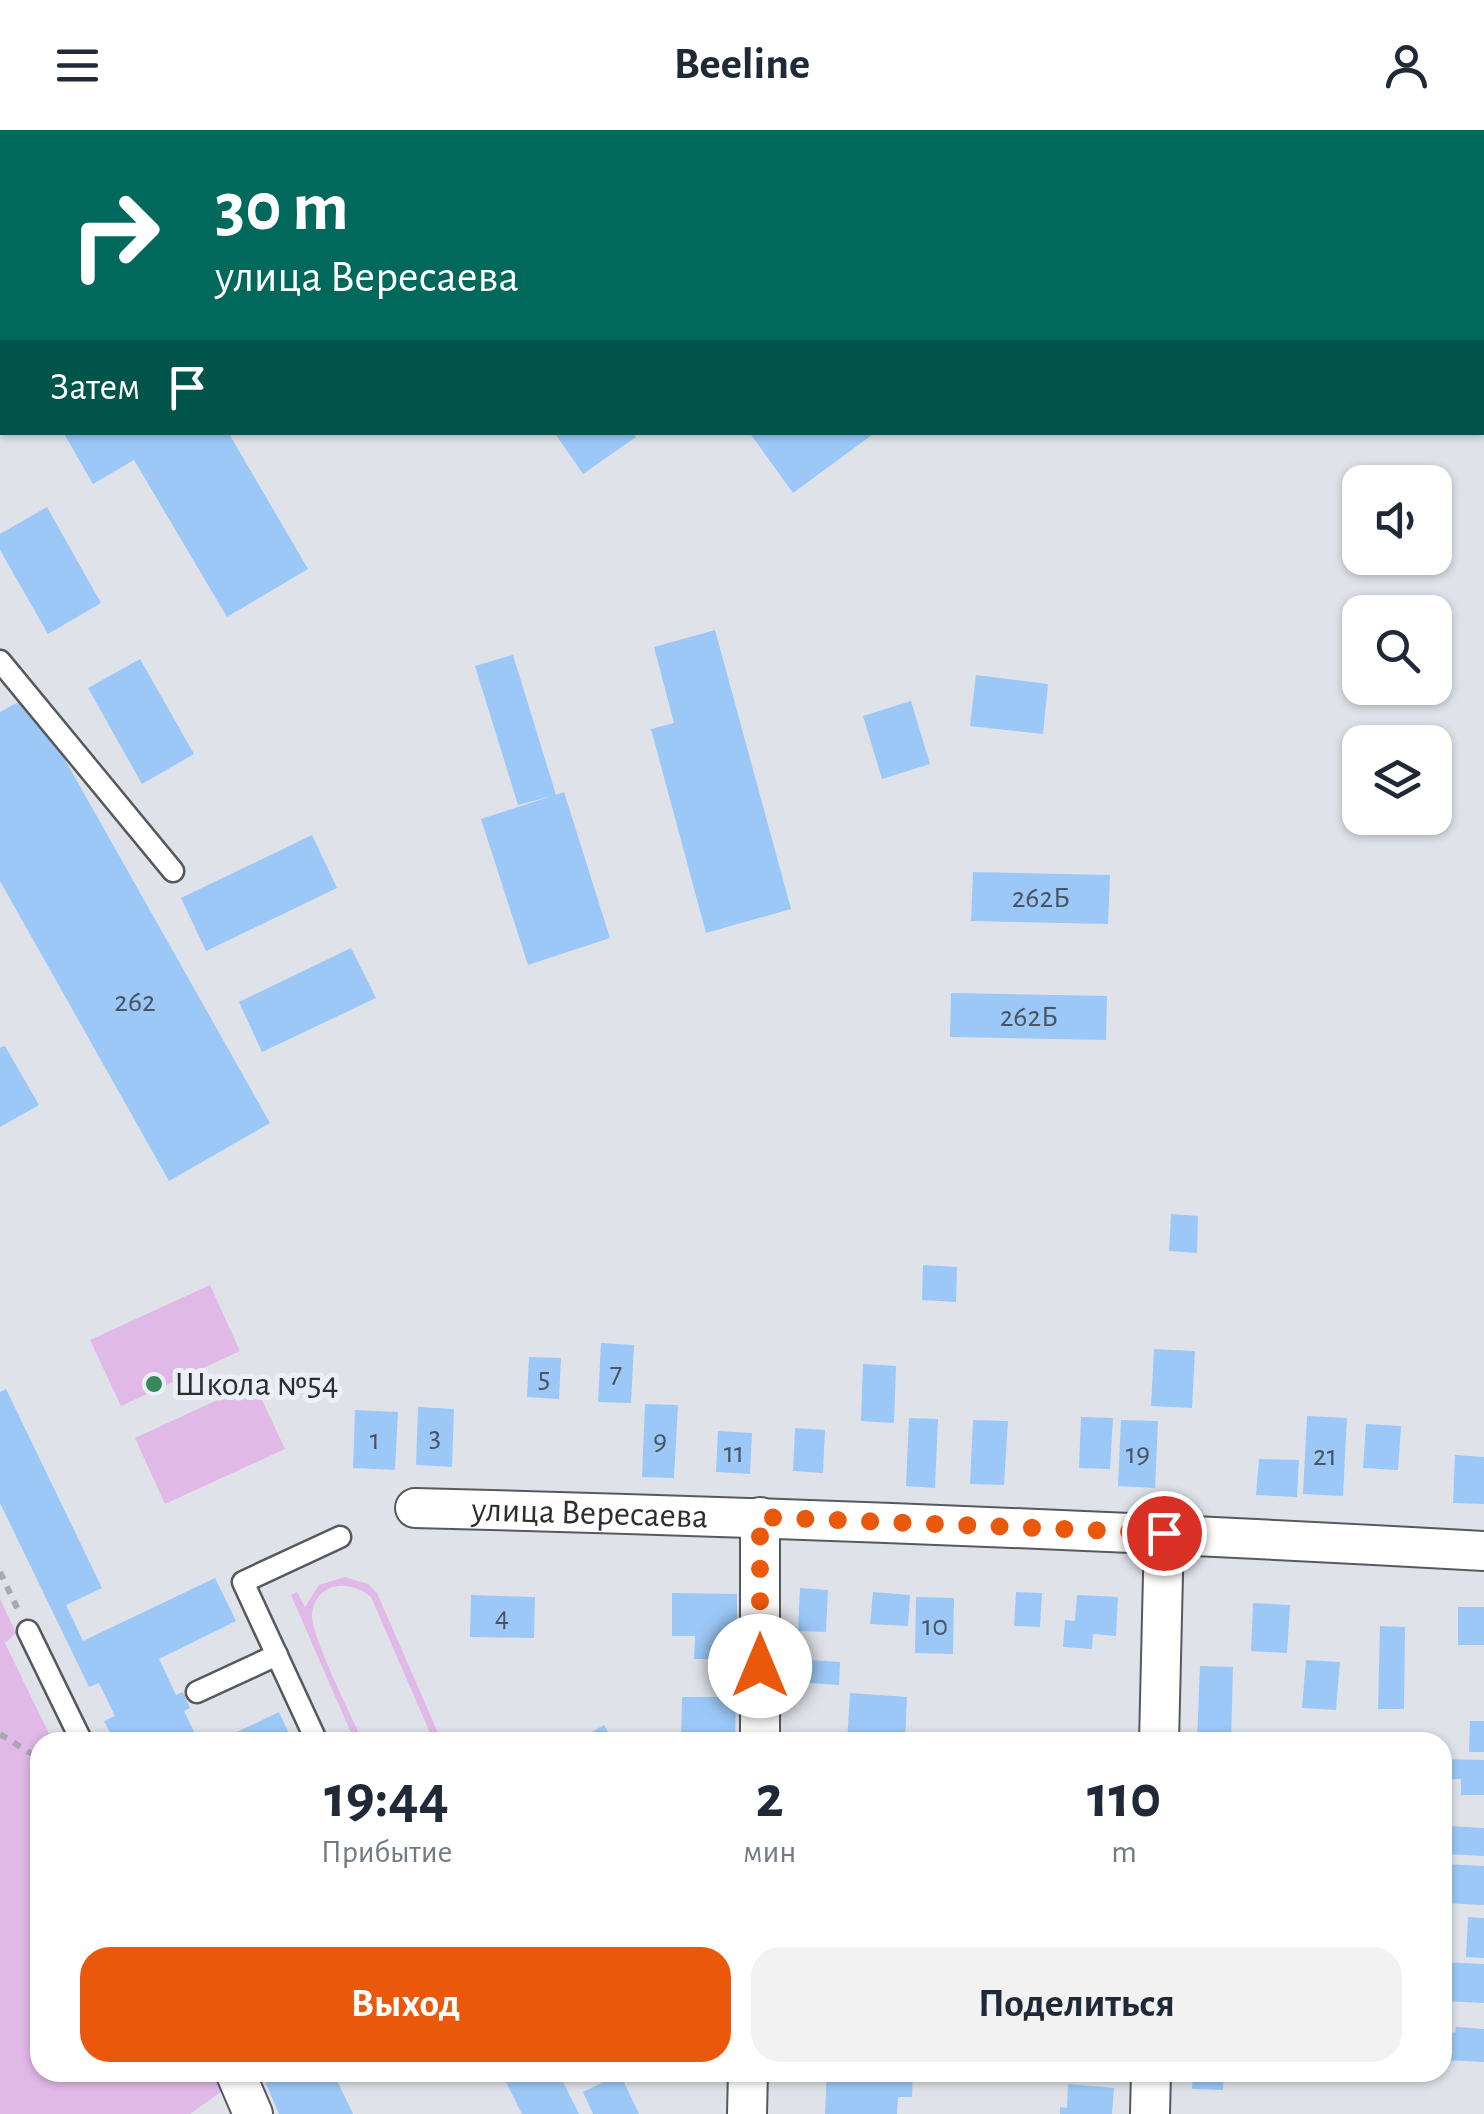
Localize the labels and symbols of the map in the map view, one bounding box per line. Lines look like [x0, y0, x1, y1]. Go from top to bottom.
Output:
house number: 262Б [1012, 883, 1070, 913]
house number: 262 [114, 987, 156, 1017]
house number: 262Б [1000, 1002, 1058, 1032]
house number: 7 [610, 1358, 622, 1388]
house number: 5 [538, 1363, 550, 1393]
place label: Школа №54 [174, 1367, 339, 1402]
marker: Школа №54 [143, 1373, 165, 1395]
house number: 3 [429, 1422, 441, 1452]
house number: 1 [370, 1425, 380, 1455]
house number: 9 [653, 1426, 667, 1456]
house number: 11 [724, 1438, 744, 1468]
house number: 19 [1126, 1439, 1150, 1469]
house number: 21 [1313, 1441, 1337, 1471]
pin [1122, 1491, 1207, 1576]
street label: улица Вересаева [470, 1492, 709, 1534]
house number: 4 [495, 1602, 509, 1632]
house number: 10 [922, 1611, 948, 1641]
position arrow [708, 1614, 812, 1718]

